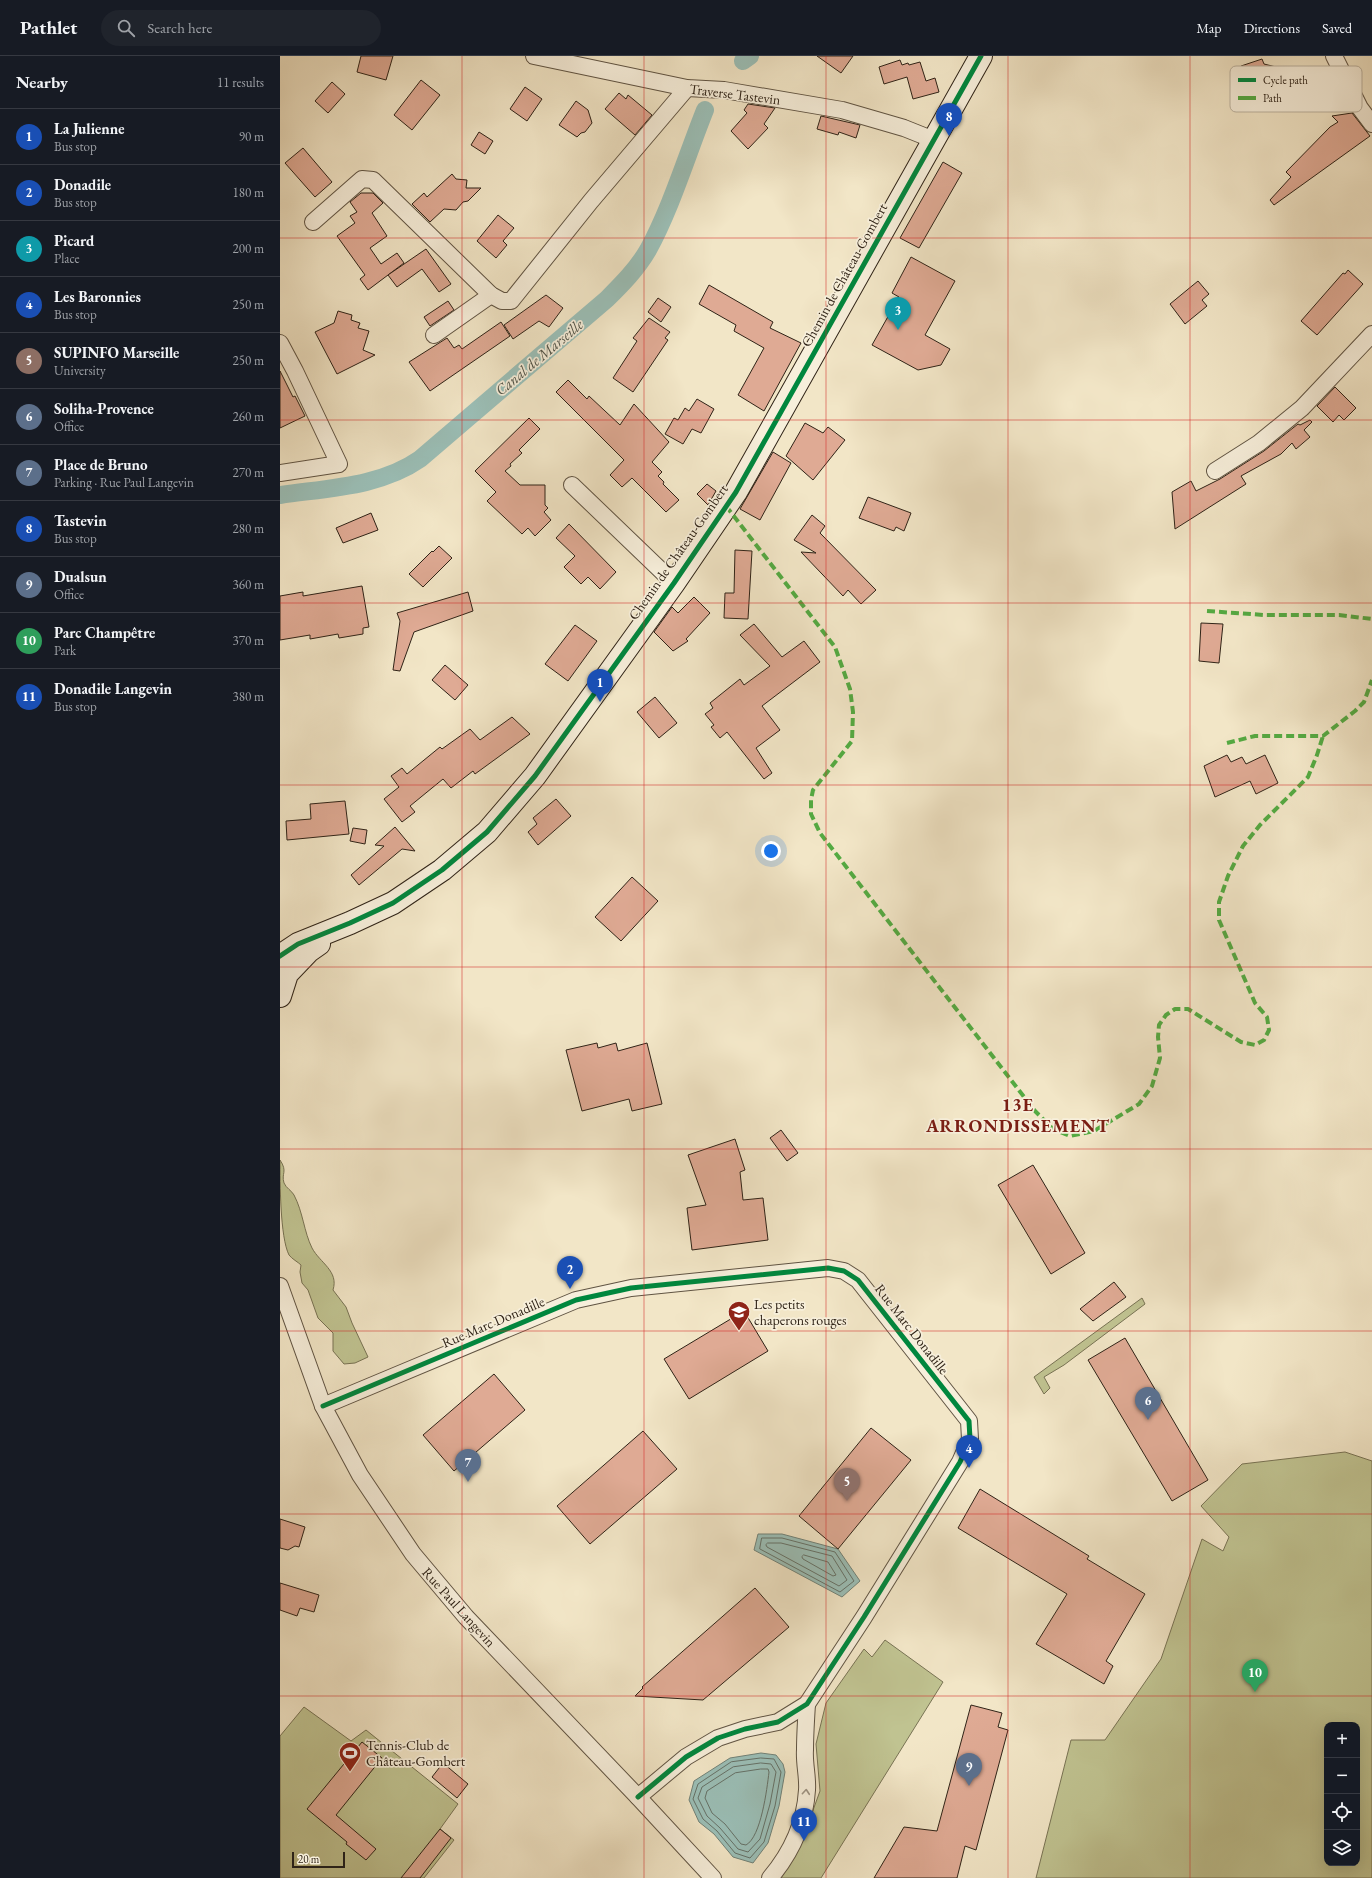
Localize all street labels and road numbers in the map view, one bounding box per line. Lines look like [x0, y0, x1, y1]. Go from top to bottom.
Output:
street label: Traverse Tastevin [688, 79, 782, 109]
street label: Chemin de Château-Gombert [797, 199, 891, 350]
street label: Chemin de Château-Gombert [624, 480, 732, 623]
street label: Rue Marc Donadille [871, 1280, 953, 1378]
street label: Rue Marc Donadille [439, 1292, 548, 1352]
street label: Rue Paul Langevin [418, 1563, 500, 1651]

